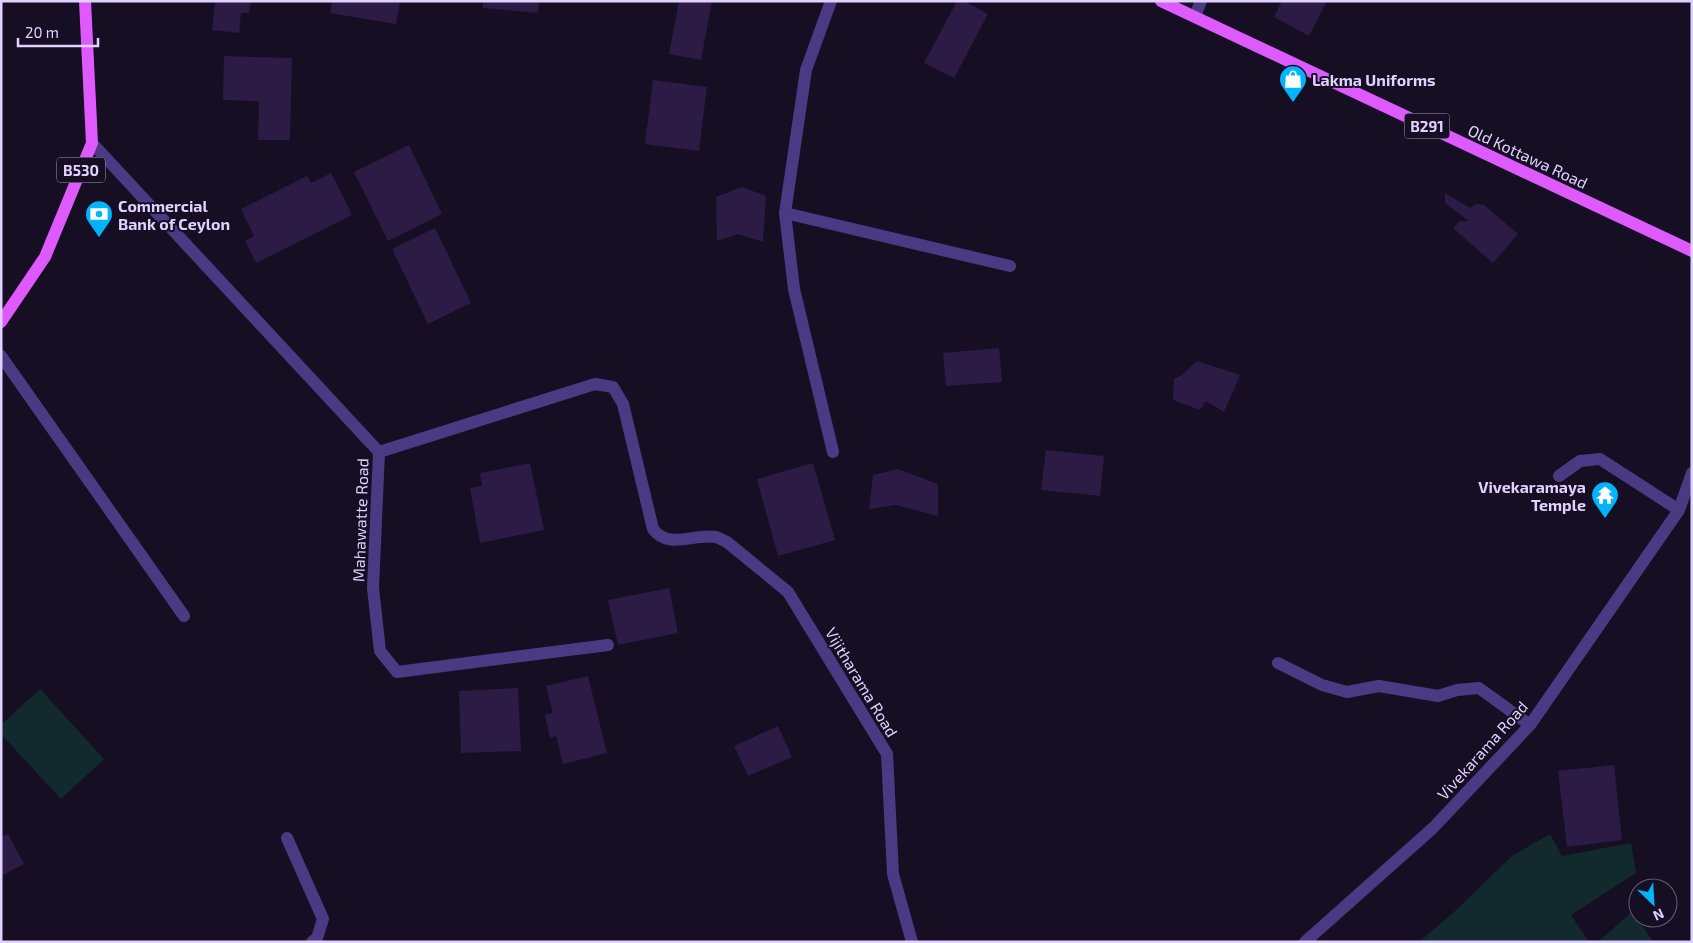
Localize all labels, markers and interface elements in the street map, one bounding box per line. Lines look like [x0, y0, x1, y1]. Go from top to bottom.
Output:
scale bar [18, 15, 98, 47]
text: 20 m [25, 23, 59, 41]
shop icon: Lakma Uniforms [1278, 64, 1308, 103]
place label: Lakma Uniforms [1312, 70, 1436, 89]
road number: B291 [1404, 114, 1450, 138]
street label: Old Kottawa Road [1465, 120, 1591, 192]
road number: B530 [57, 158, 105, 182]
place label: Commercial Bank of Ceylon [118, 196, 230, 234]
bank icon: Commercial Bank of Ceylon [84, 199, 114, 238]
street label: Mahawatte Road [348, 458, 372, 582]
place label: Vivekaramaya Temple [1478, 477, 1586, 514]
temple icon: Vivekaramaya Temple [1590, 480, 1620, 519]
street label: Vijitharama Road [821, 624, 902, 741]
street label: Vivekarama Road [1433, 697, 1531, 803]
north arrow [1628, 878, 1678, 928]
text: N [1651, 905, 1667, 925]

